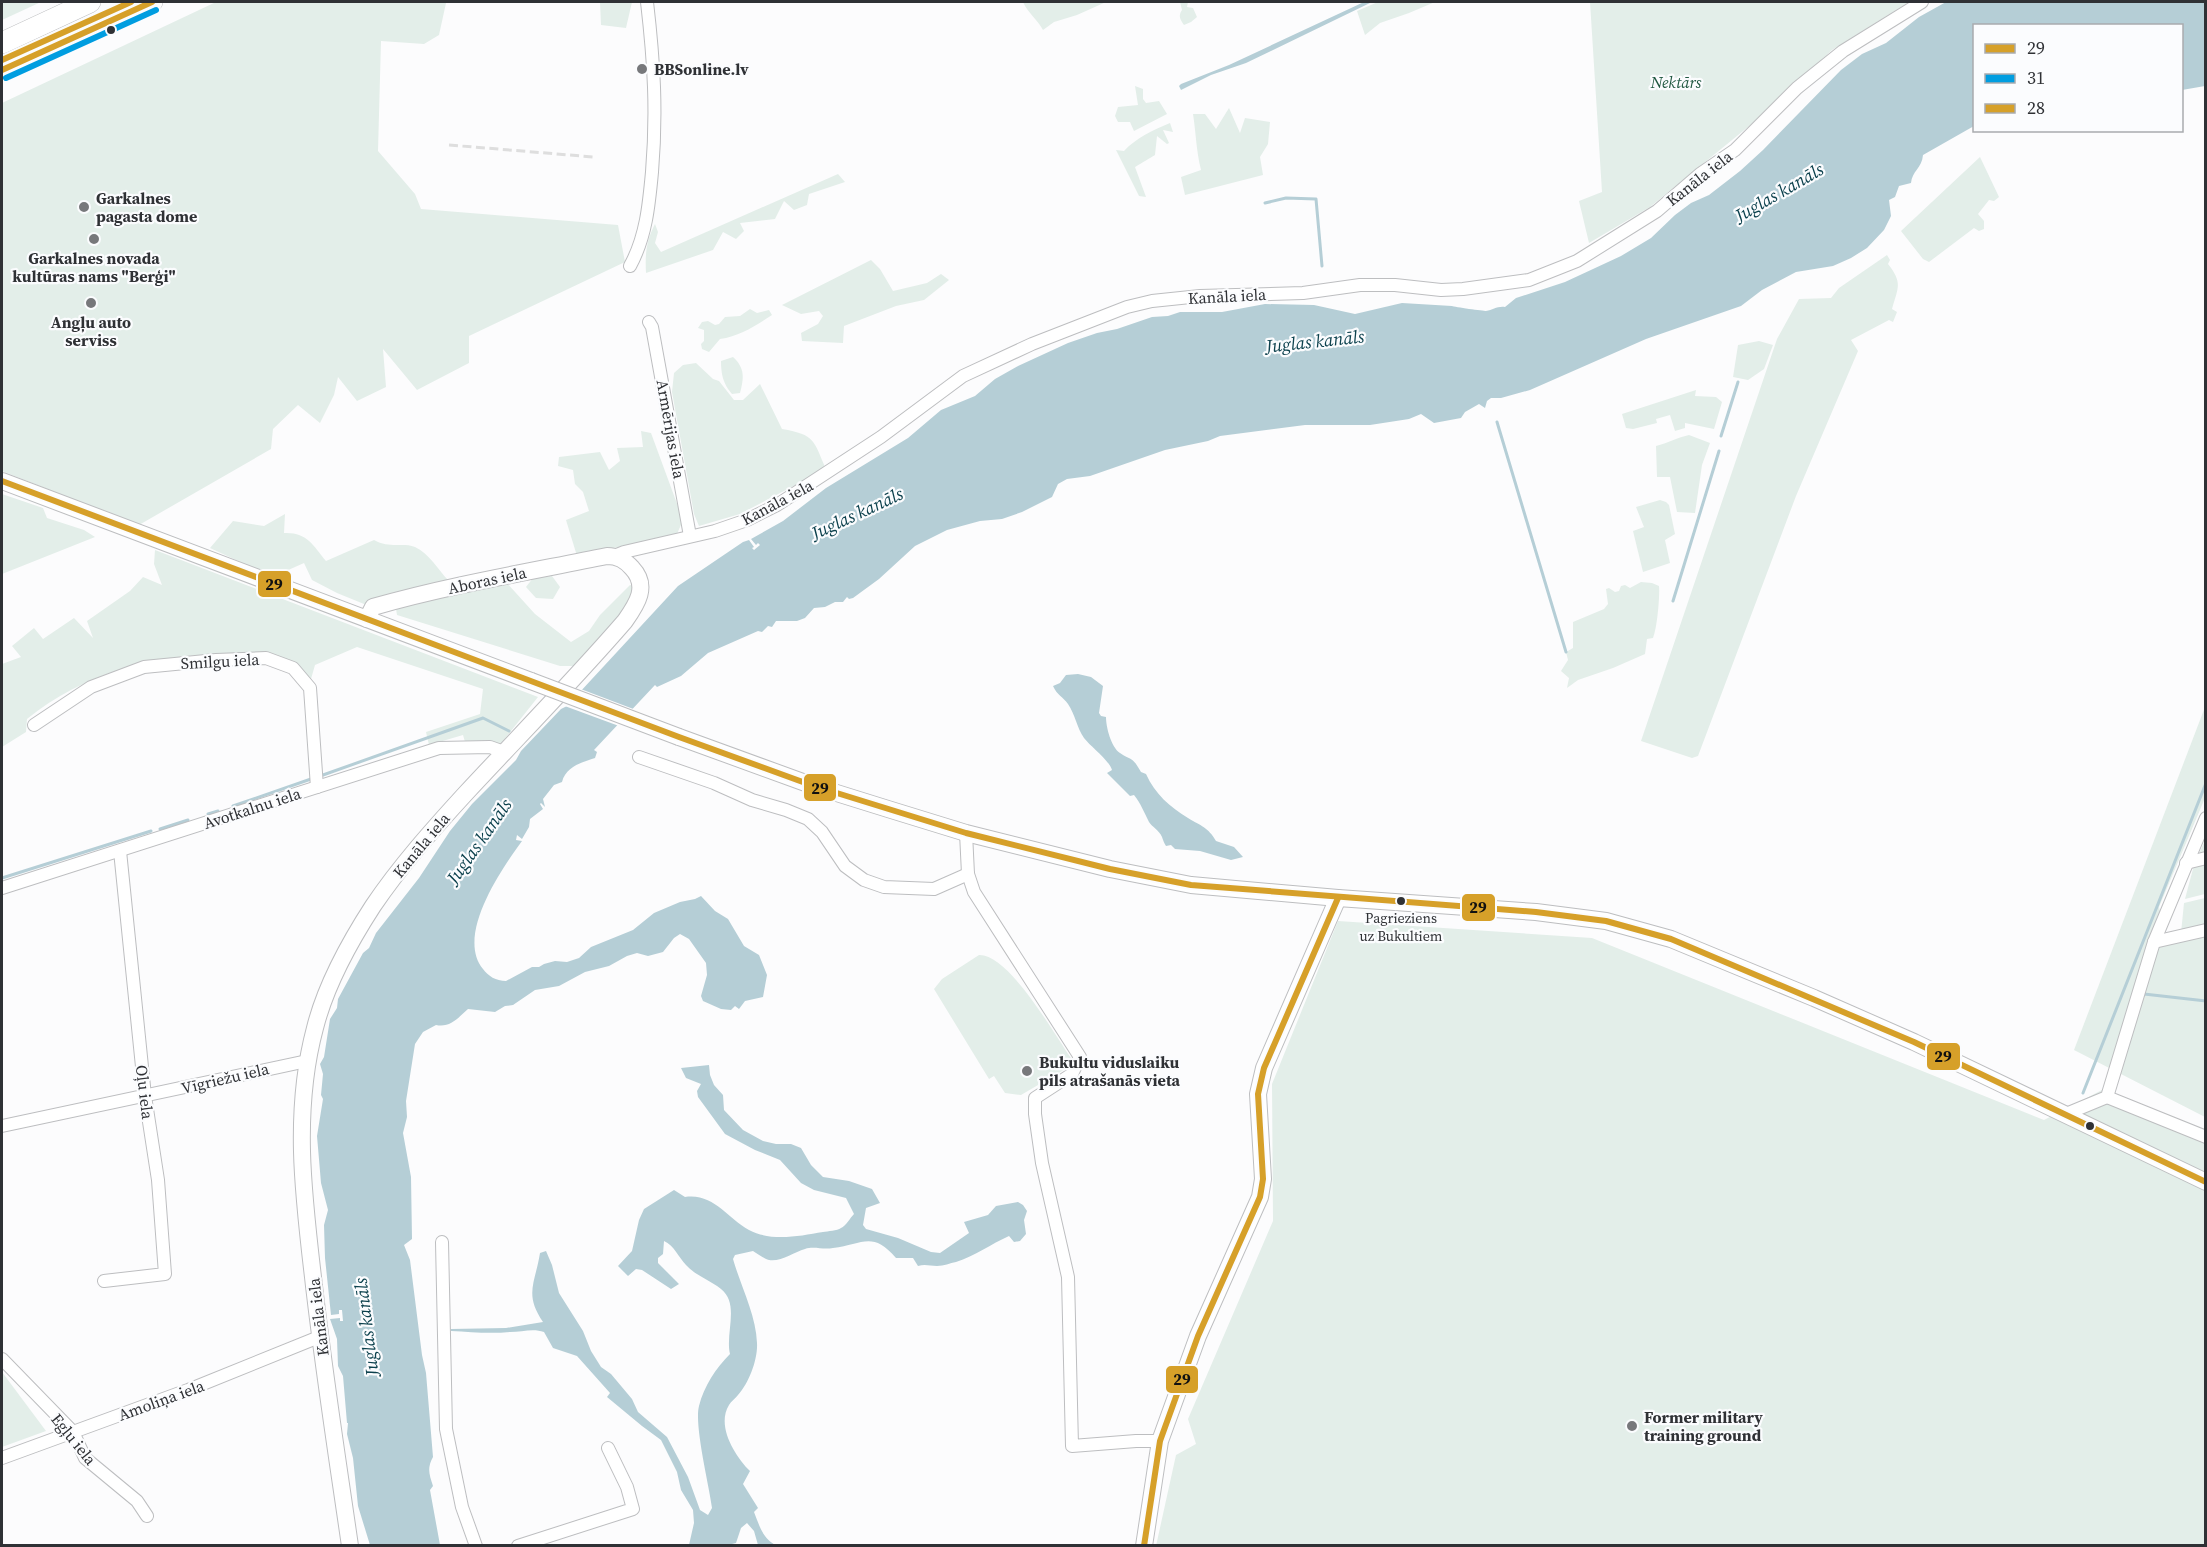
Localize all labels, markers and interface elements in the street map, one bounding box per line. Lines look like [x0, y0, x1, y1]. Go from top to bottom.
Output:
unlabelled marker [105, 24, 117, 36]
legend [1973, 24, 2183, 132]
text: 29 [2027, 35, 2045, 60]
place label: BBSonline.lv [654, 58, 749, 80]
marker: BBSonline.lv [635, 62, 649, 76]
text: 31 [2027, 65, 2045, 90]
park label: Nektārs [1650, 71, 1702, 93]
text: 28 [2027, 95, 2045, 120]
street label: Kanāla iela [1661, 145, 1737, 211]
water label: Juglas kanāls [1728, 156, 1828, 229]
place label: Garkalnes pagasta dome [96, 187, 197, 227]
marker: Garkalnes pagasta dome [77, 200, 91, 214]
marker: Garkalnes novada kultūras nams "Berģi" [87, 232, 101, 246]
place label: Garkalnes novada kultūras nams "Berģi" [12, 247, 176, 287]
street label: Kanāla iela [1187, 283, 1268, 309]
marker: Angļu auto serviss [84, 296, 98, 310]
place label: Angļu auto serviss [51, 311, 131, 351]
water label: Juglas kanāls [1262, 323, 1366, 359]
street label: Armērijas iela [651, 378, 691, 481]
street label: Kanāla iela [737, 473, 818, 530]
water label: Juglas kanāls [804, 481, 907, 546]
street label: Aboras iela [446, 561, 529, 599]
line badge: 29 [257, 570, 292, 598]
text: 29 [265, 573, 283, 595]
street label: Smilgu iela [180, 648, 261, 674]
line badge: 29 [803, 773, 837, 802]
text: 29 [811, 777, 829, 799]
street label: Avotkalnu iela [201, 782, 304, 834]
water label: Juglas kanāls [439, 793, 518, 891]
street label: Kanāla iela [387, 807, 455, 882]
line badge: 29 [1461, 893, 1496, 922]
marker: Pagrieziens uz Bukultiem [1395, 895, 1407, 907]
text: 29 [1469, 896, 1487, 918]
place label: Pagrieziens uz Bukultiem [1360, 908, 1443, 946]
line badge: 29 [1926, 1042, 1961, 1071]
text: 29 [1934, 1045, 1952, 1067]
place label: Bukultu viduslaiku pils atrašanās vieta [1039, 1051, 1181, 1091]
street label: Vīgriežu iela [179, 1057, 272, 1099]
street label: Oļu iela [131, 1064, 159, 1121]
marker: Bukultu viduslaiku pils atrašanās vieta [1020, 1064, 1034, 1078]
unlabelled marker [2084, 1120, 2096, 1132]
street label: Kanāla iela [302, 1276, 334, 1357]
water label: Juglas kanāls [348, 1276, 385, 1380]
line badge: 29 [1165, 1365, 1199, 1394]
text: 29 [1173, 1368, 1191, 1390]
street label: Amoliņa iela [115, 1374, 208, 1426]
place label: Former military training ground [1644, 1406, 1763, 1446]
street label: Egļu iela [46, 1408, 102, 1470]
marker: Former military training ground [1625, 1419, 1639, 1433]

